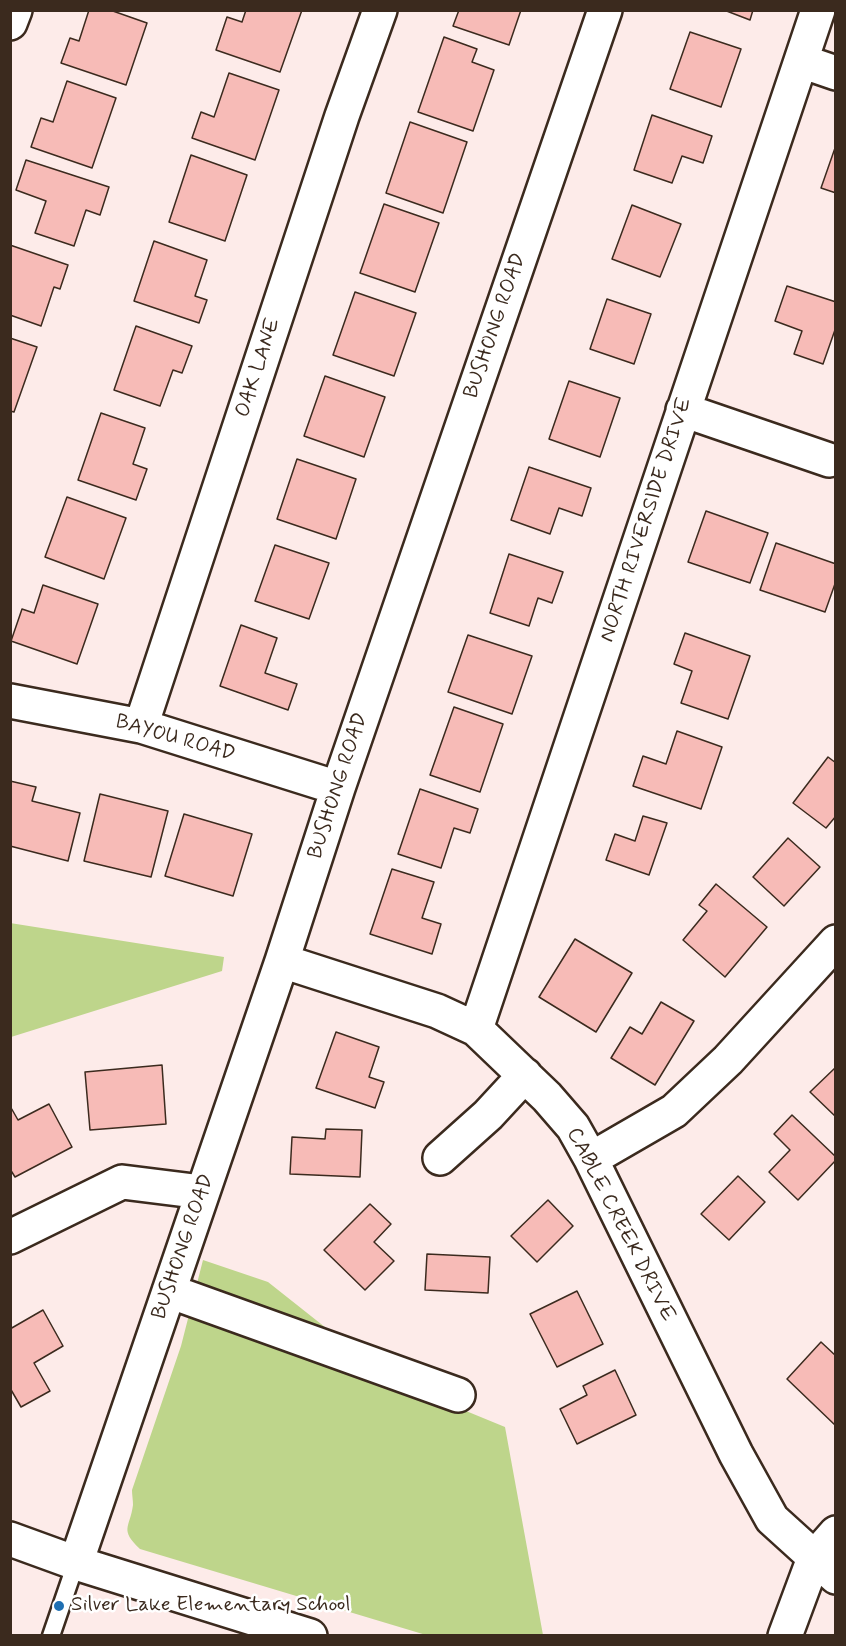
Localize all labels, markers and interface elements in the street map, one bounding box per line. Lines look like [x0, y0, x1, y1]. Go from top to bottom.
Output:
street label: BUSHONG ROAD [459, 250, 533, 402]
street label: OAK LANE [231, 315, 287, 421]
street label: NORTH RIVERSIDE DRIVE [596, 394, 698, 646]
street label: BAYOU ROAD [112, 710, 238, 768]
street label: BUSHONG ROAD [304, 710, 374, 862]
street label: CABLE CREEK DRIVE [560, 1124, 680, 1326]
street label: BUSHONG ROAD [147, 1171, 221, 1323]
place label: Silver Lake Elementary School [71, 1593, 351, 1619]
marker: Silver Lake Elementary School [52, 1599, 66, 1613]

